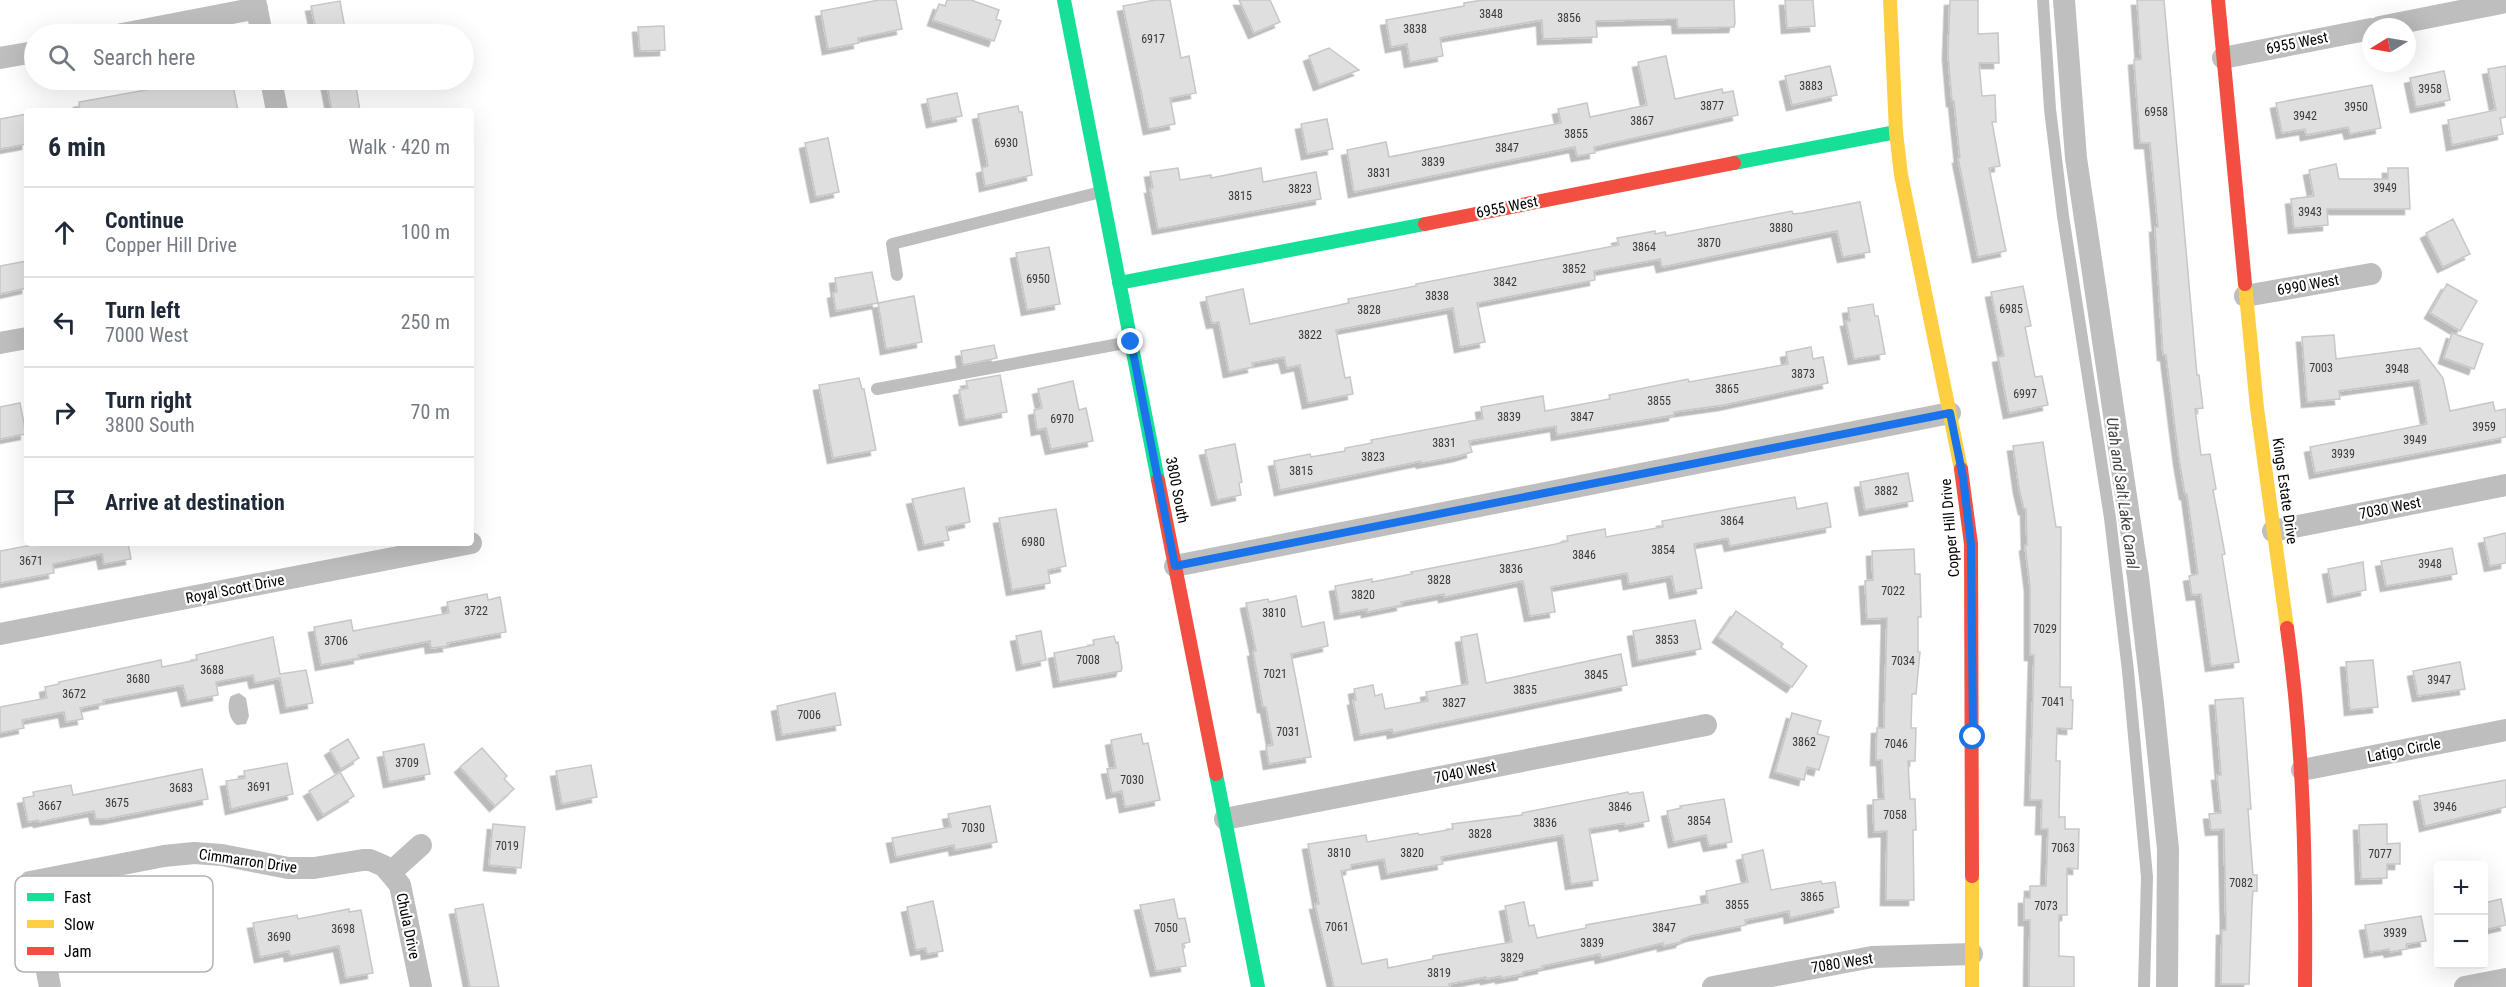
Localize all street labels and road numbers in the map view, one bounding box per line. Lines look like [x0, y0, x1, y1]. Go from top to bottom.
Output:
street label: 6955 West [2265, 28, 2329, 58]
street label: 6955 West [1475, 192, 1539, 222]
street label: 6990 West [2276, 271, 2340, 299]
street label: Kings Estate Drive [2269, 437, 2301, 545]
street label: 3800 South [1162, 455, 1192, 525]
street label: Copper Hill Drive [1937, 478, 1963, 578]
street label: 7030 West [2358, 493, 2422, 523]
street label: Royal Scott Drive [184, 571, 286, 607]
street label: Latigo Circle [2366, 734, 2442, 766]
street label: 7040 West [1433, 757, 1497, 787]
street label: Cimmarron Drive [198, 845, 298, 877]
street label: Chula Drive [392, 891, 424, 961]
street label: 7080 West [1810, 949, 1874, 977]

